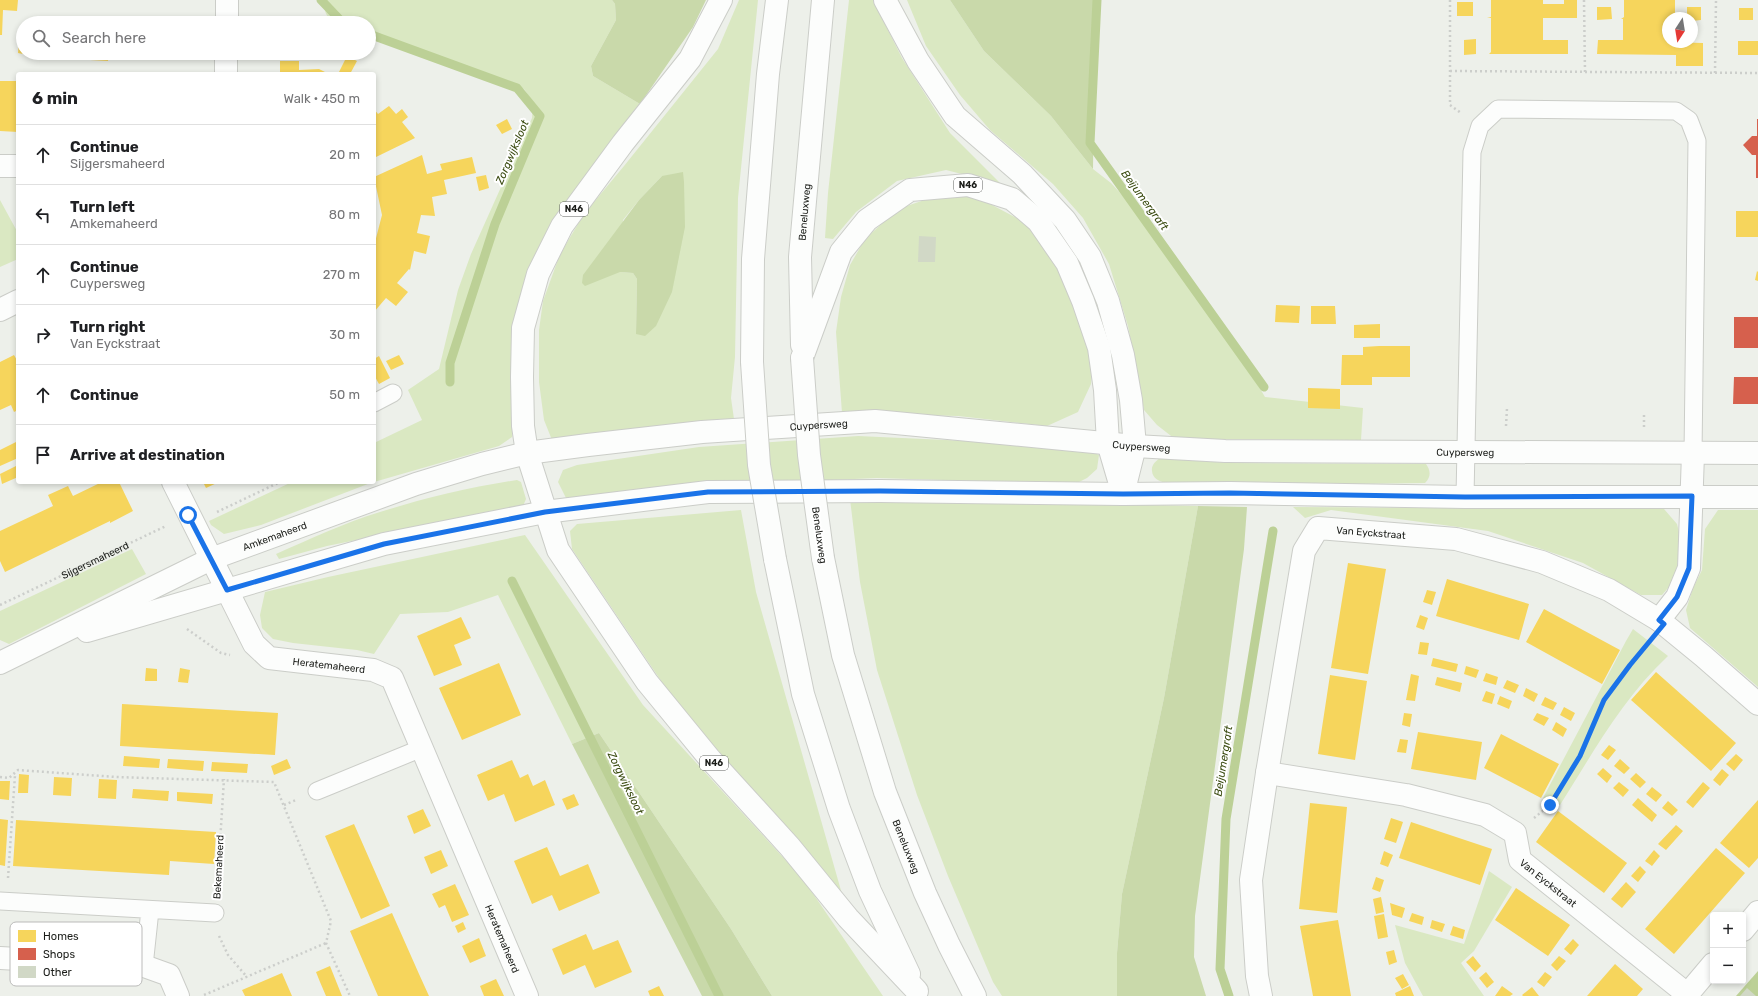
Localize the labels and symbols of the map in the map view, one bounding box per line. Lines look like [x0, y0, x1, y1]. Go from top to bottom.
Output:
north arrow [1662, 12, 1698, 48]
water label: Zorgwijksloot [493, 118, 532, 187]
water label: Beijumergraft [1118, 168, 1171, 234]
road number: N46 [954, 178, 982, 192]
street label: Beneluxweg [796, 183, 814, 241]
road number: N46 [560, 202, 588, 216]
street label: Cuypersweg [789, 418, 848, 433]
street label: Cuypersweg [1112, 439, 1171, 455]
street label: Cuypersweg [1436, 447, 1494, 459]
route start [179, 506, 197, 524]
street label: Beneluxweg [809, 506, 829, 564]
street label: Amkemaheerd [241, 519, 309, 554]
street label: Van Eyckstraat [1336, 524, 1406, 542]
street label: Sijgersmaheerd [60, 540, 131, 582]
street label: Heratemaheerd [292, 656, 366, 676]
water label: Beijumergraft [1211, 724, 1236, 797]
water label: Zorgwijksloot [604, 749, 647, 817]
road number: N46 [700, 756, 728, 770]
route end [1541, 796, 1559, 814]
street label: Beneluxweg [890, 818, 922, 876]
street label: Bekemaheerd [211, 835, 227, 899]
street label: Van Eyckstraat [1517, 857, 1579, 910]
street label: Heratemaheerd [482, 903, 521, 975]
legend [10, 922, 142, 986]
text: Homes [43, 930, 79, 943]
text: Shops [43, 948, 75, 961]
text: Other [43, 966, 73, 979]

